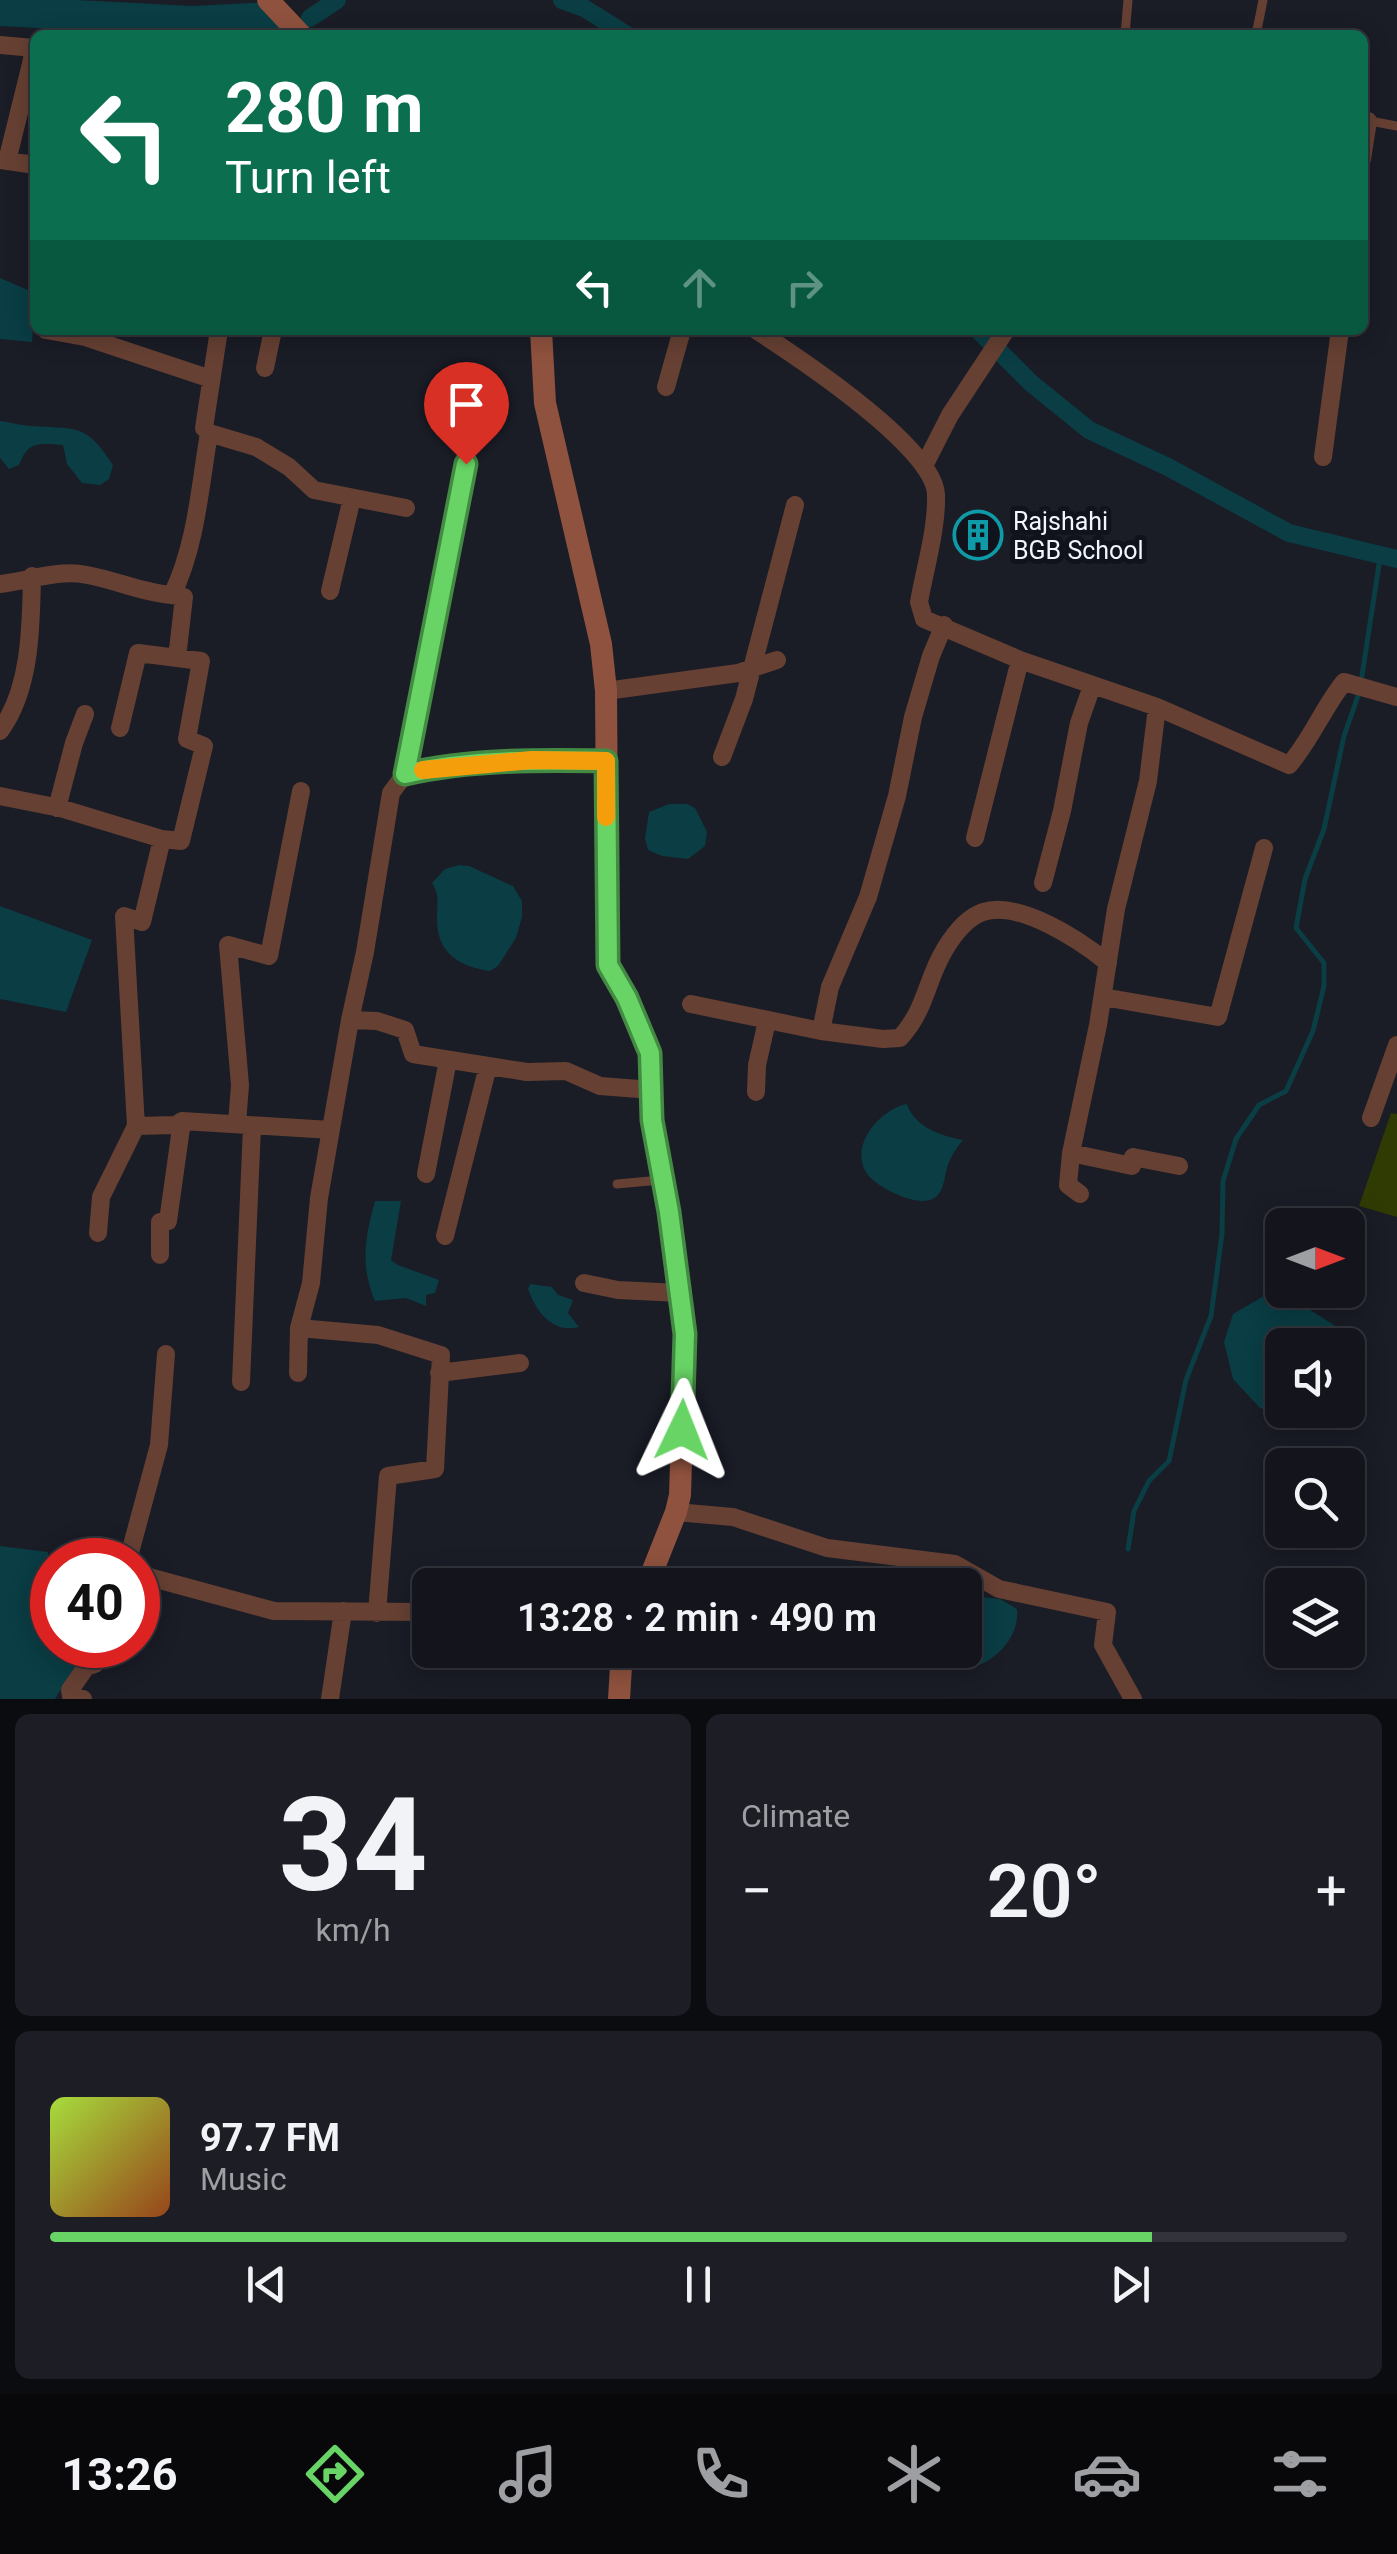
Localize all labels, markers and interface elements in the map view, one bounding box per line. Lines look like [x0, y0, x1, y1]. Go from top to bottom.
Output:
text: 280 m [225, 67, 424, 149]
icon: left [60, 70, 190, 200]
text: Turn left [225, 151, 391, 204]
icon: left [567, 260, 622, 315]
icon: ahead [672, 260, 727, 315]
icon: right [777, 260, 832, 315]
pin [424, 362, 509, 465]
icon: arrive [439, 377, 494, 432]
place label: Rajshahi BGB School [1013, 507, 1144, 565]
building icon: Rajshahi BGB School [952, 509, 1004, 561]
north arrow [1265, 1208, 1365, 1308]
map controls [1265, 1208, 1365, 1668]
button: sound [1265, 1328, 1365, 1428]
position arrow [630, 1378, 734, 1482]
button: search [1265, 1448, 1365, 1548]
speed limit sign: 40 [30, 1538, 160, 1668]
button: layers [1265, 1568, 1365, 1668]
text: 13:28 · 2 min · 490 m [517, 1596, 877, 1640]
text: 34 [278, 1769, 428, 1922]
text: Climate [741, 1797, 850, 1835]
text: 20° [987, 1847, 1101, 1935]
text: − [741, 1859, 772, 1923]
text: + [1316, 1859, 1347, 1923]
text: km/h [315, 1911, 391, 1949]
text: 97.7 FM [200, 2116, 340, 2160]
text: Music [200, 2160, 287, 2198]
icon: previous [239, 2257, 294, 2312]
icon: pause [671, 2257, 726, 2312]
icon: next [1103, 2257, 1158, 2312]
icon: directions [300, 2439, 370, 2509]
icon: music [493, 2439, 563, 2509]
icon: phone [686, 2439, 756, 2509]
icon: climate [879, 2439, 949, 2509]
icon: car [1072, 2439, 1142, 2509]
icon: filters [1265, 2439, 1335, 2509]
text: 13:26 [62, 2448, 177, 2501]

